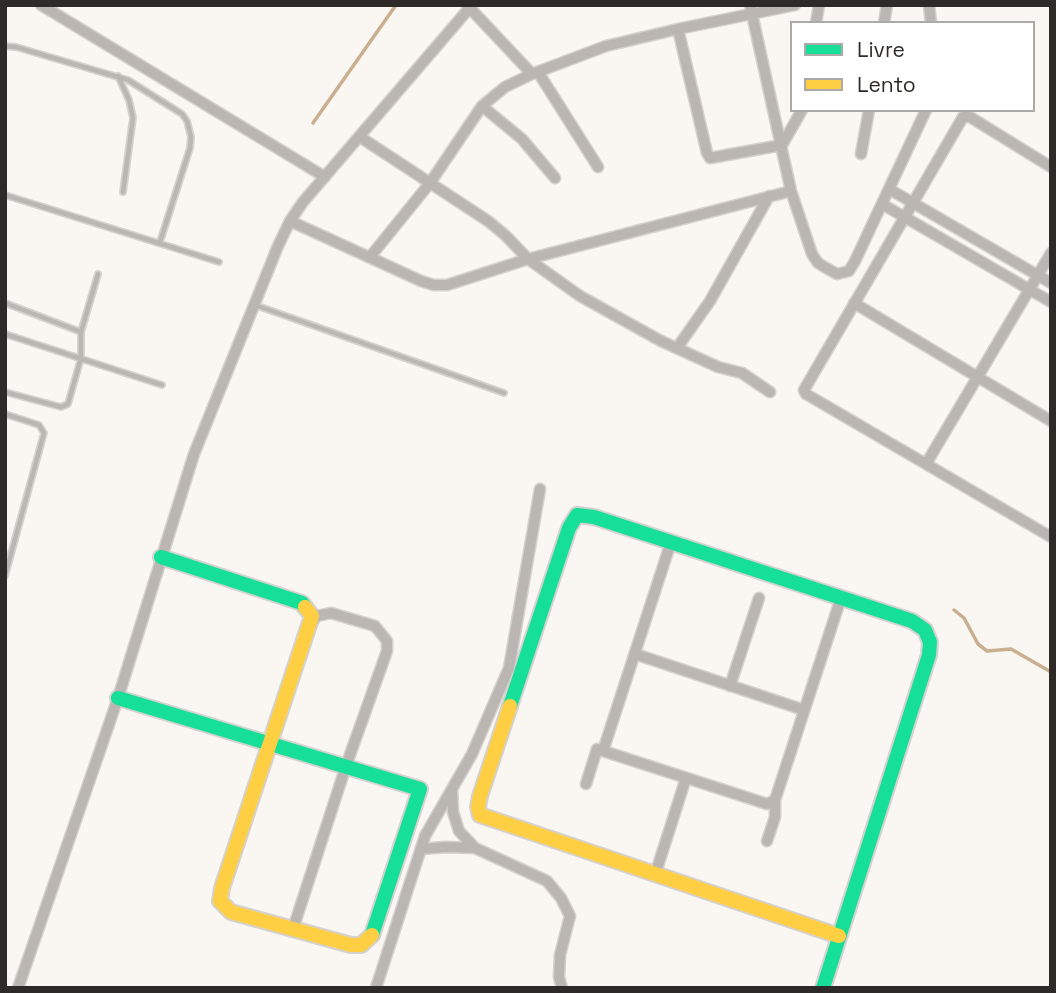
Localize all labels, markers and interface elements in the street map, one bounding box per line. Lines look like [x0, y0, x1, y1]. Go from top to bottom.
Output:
legend [790, 21, 1035, 112]
text: Livre [857, 36, 905, 63]
text: Lento [857, 71, 916, 98]

